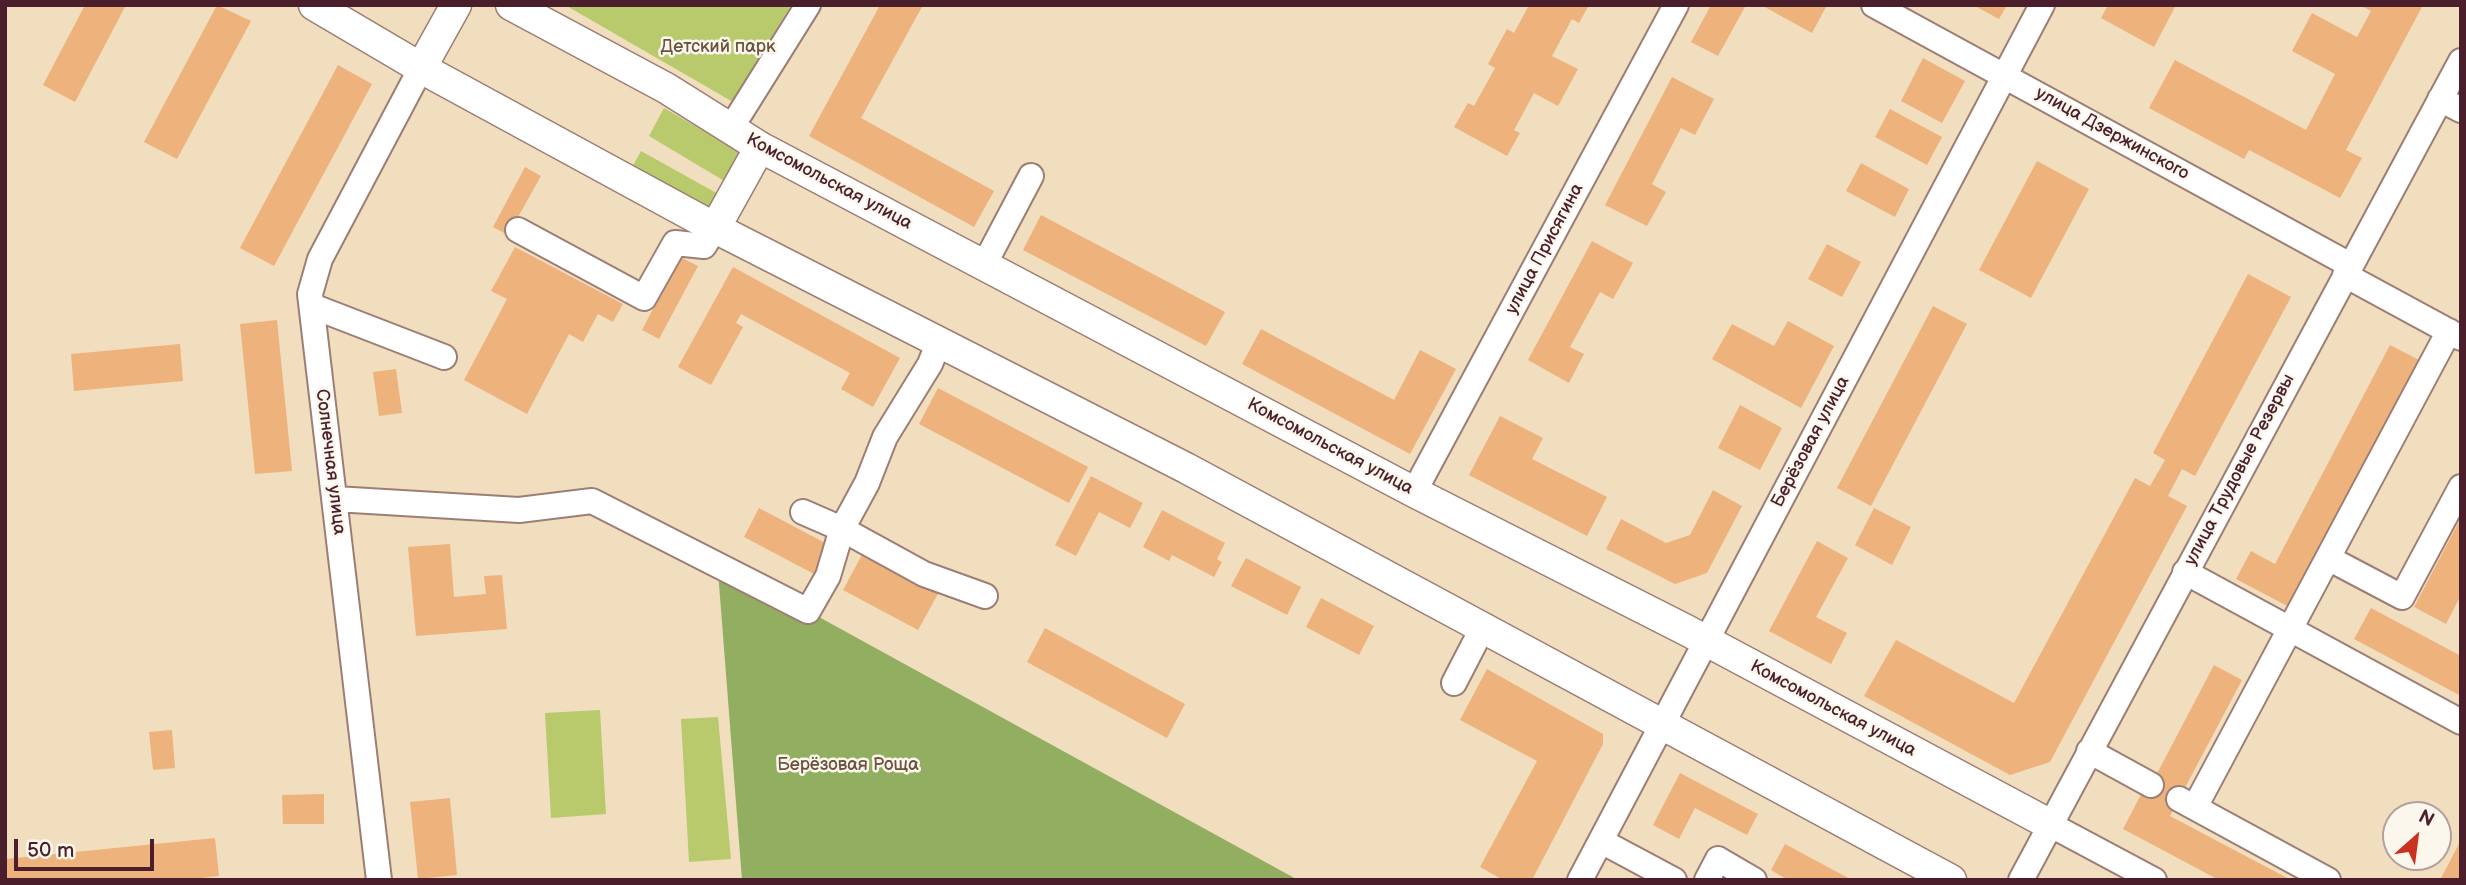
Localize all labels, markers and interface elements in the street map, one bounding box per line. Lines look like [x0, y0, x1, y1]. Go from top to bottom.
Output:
park label: Детский парк [660, 36, 776, 58]
street label: улица Дзержинского [2031, 83, 2193, 185]
street label: Комсомольская улица [742, 129, 916, 235]
street label: улица Присягина [1501, 180, 1589, 318]
street label: улица Трудовые Резервы [2180, 371, 2300, 569]
street label: Берёзовая улица [1767, 373, 1855, 511]
street label: Солнечная улица [310, 388, 350, 536]
street label: Комсомольская улица [1243, 394, 1417, 500]
street label: Комсомольская улица [1746, 656, 1920, 762]
park label: Берёзовая Роща [777, 754, 919, 776]
north arrow [2382, 801, 2452, 871]
text: N [2414, 805, 2438, 832]
scale bar [18, 826, 158, 870]
text: 50 m [27, 838, 74, 863]

